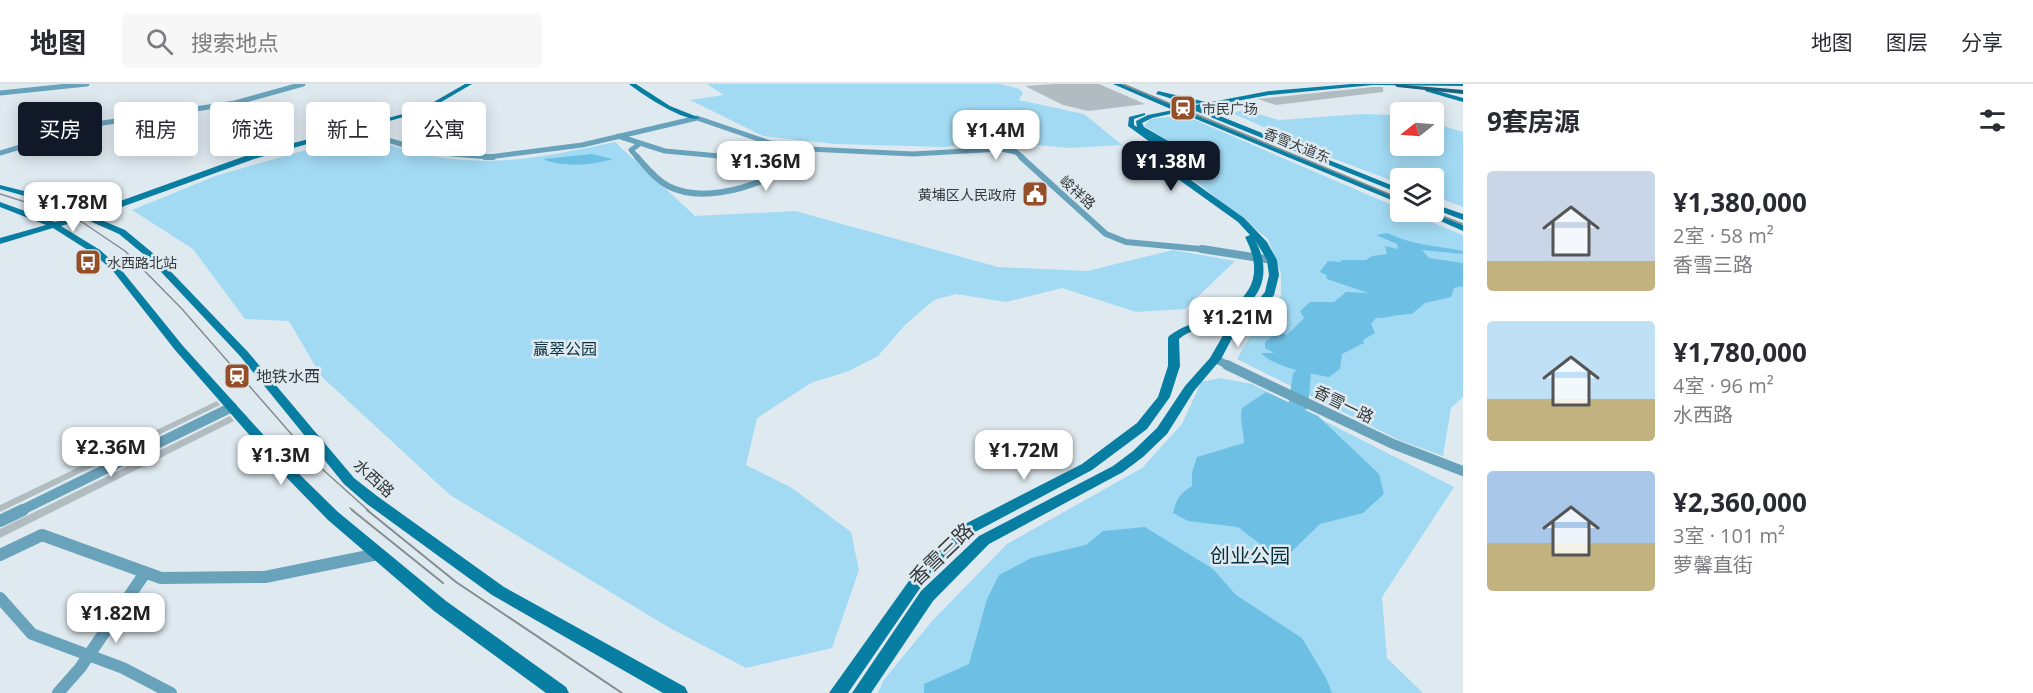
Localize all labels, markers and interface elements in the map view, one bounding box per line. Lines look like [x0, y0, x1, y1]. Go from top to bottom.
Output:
search box [122, 14, 542, 68]
text: 地图 [30, 23, 86, 61]
icon: search [143, 25, 176, 58]
text: 搜索地点 [191, 27, 279, 57]
text: 地图 [1811, 28, 1853, 56]
text: 图层 [1886, 28, 1928, 56]
text: 分享 [1961, 28, 2003, 56]
station icon: 市民广场 [1168, 93, 1198, 123]
place label: 市民广场 [1202, 99, 1258, 118]
chip: 买房 [18, 102, 102, 156]
chip: 租房 [114, 102, 198, 156]
chip: 筛选 [210, 102, 294, 156]
chip: 新上 [306, 102, 390, 156]
chip: 公寓 [402, 102, 486, 156]
north arrow [1390, 102, 1444, 156]
map controls [1390, 102, 1444, 222]
text: 9套房源 [1487, 103, 1580, 139]
icon: filters [1976, 104, 2009, 137]
pin: ¥1.4M [954, 110, 1038, 161]
text: ¥1.4M [967, 116, 1025, 143]
street label: 香雪大道东 [1261, 123, 1333, 167]
pin: ¥1.36M [717, 141, 815, 192]
pin: ¥1.38M [1122, 141, 1220, 192]
text: ¥1.36M [731, 147, 801, 174]
text: ¥1.38M [1136, 147, 1206, 174]
button: layers [1390, 168, 1444, 222]
street label: 峻祥路 [1056, 171, 1100, 213]
public building icon: 黄埔区人民政府 [1020, 179, 1050, 209]
pin: ¥1.78M [24, 182, 122, 233]
text: ¥1,380,000 [1673, 184, 1807, 220]
place label: 黄埔区人民政府 [918, 185, 1016, 204]
text: ¥1.78M [38, 188, 108, 215]
icon: home [1535, 195, 1607, 267]
text: 2室 · 58 m² [1673, 222, 1774, 249]
bus stop icon: 水西路北站 [73, 247, 103, 277]
text: 香雪三路 [1673, 251, 1753, 278]
place label: 水西路北站 [107, 253, 177, 272]
pin: ¥1.21M [1189, 297, 1287, 348]
text: ¥1.21M [1203, 303, 1273, 330]
text: ¥1,780,000 [1673, 334, 1807, 370]
park label: 赢翠公园 [533, 338, 597, 360]
icon: home [1535, 345, 1607, 417]
station icon: 地铁水西 [222, 361, 252, 391]
place label: 地铁水西 [256, 365, 320, 387]
text: 4室 · 96 m² [1673, 372, 1774, 399]
street label: 香雪一路 [1310, 380, 1378, 428]
text: 水西路 [1673, 401, 1733, 428]
pin: ¥2.36M [62, 427, 160, 478]
pin: ¥1.72M [975, 430, 1073, 481]
text: ¥2.36M [76, 433, 146, 460]
pin: ¥1.3M [239, 435, 323, 486]
text: ¥1.72M [989, 436, 1059, 463]
text: ¥1.3M [252, 441, 310, 468]
street label: 水西路 [349, 454, 399, 502]
text: ¥2,360,000 [1673, 484, 1807, 520]
icon: home [1535, 495, 1607, 567]
street label: 香雪三路 [903, 517, 979, 591]
text: 3室 · 101 m² [1673, 522, 1785, 549]
park label: 创业公园 [1210, 542, 1290, 569]
text: 萝馨直街 [1673, 551, 1753, 578]
pin: ¥1.82M [67, 593, 165, 644]
text: ¥1.82M [81, 599, 151, 626]

